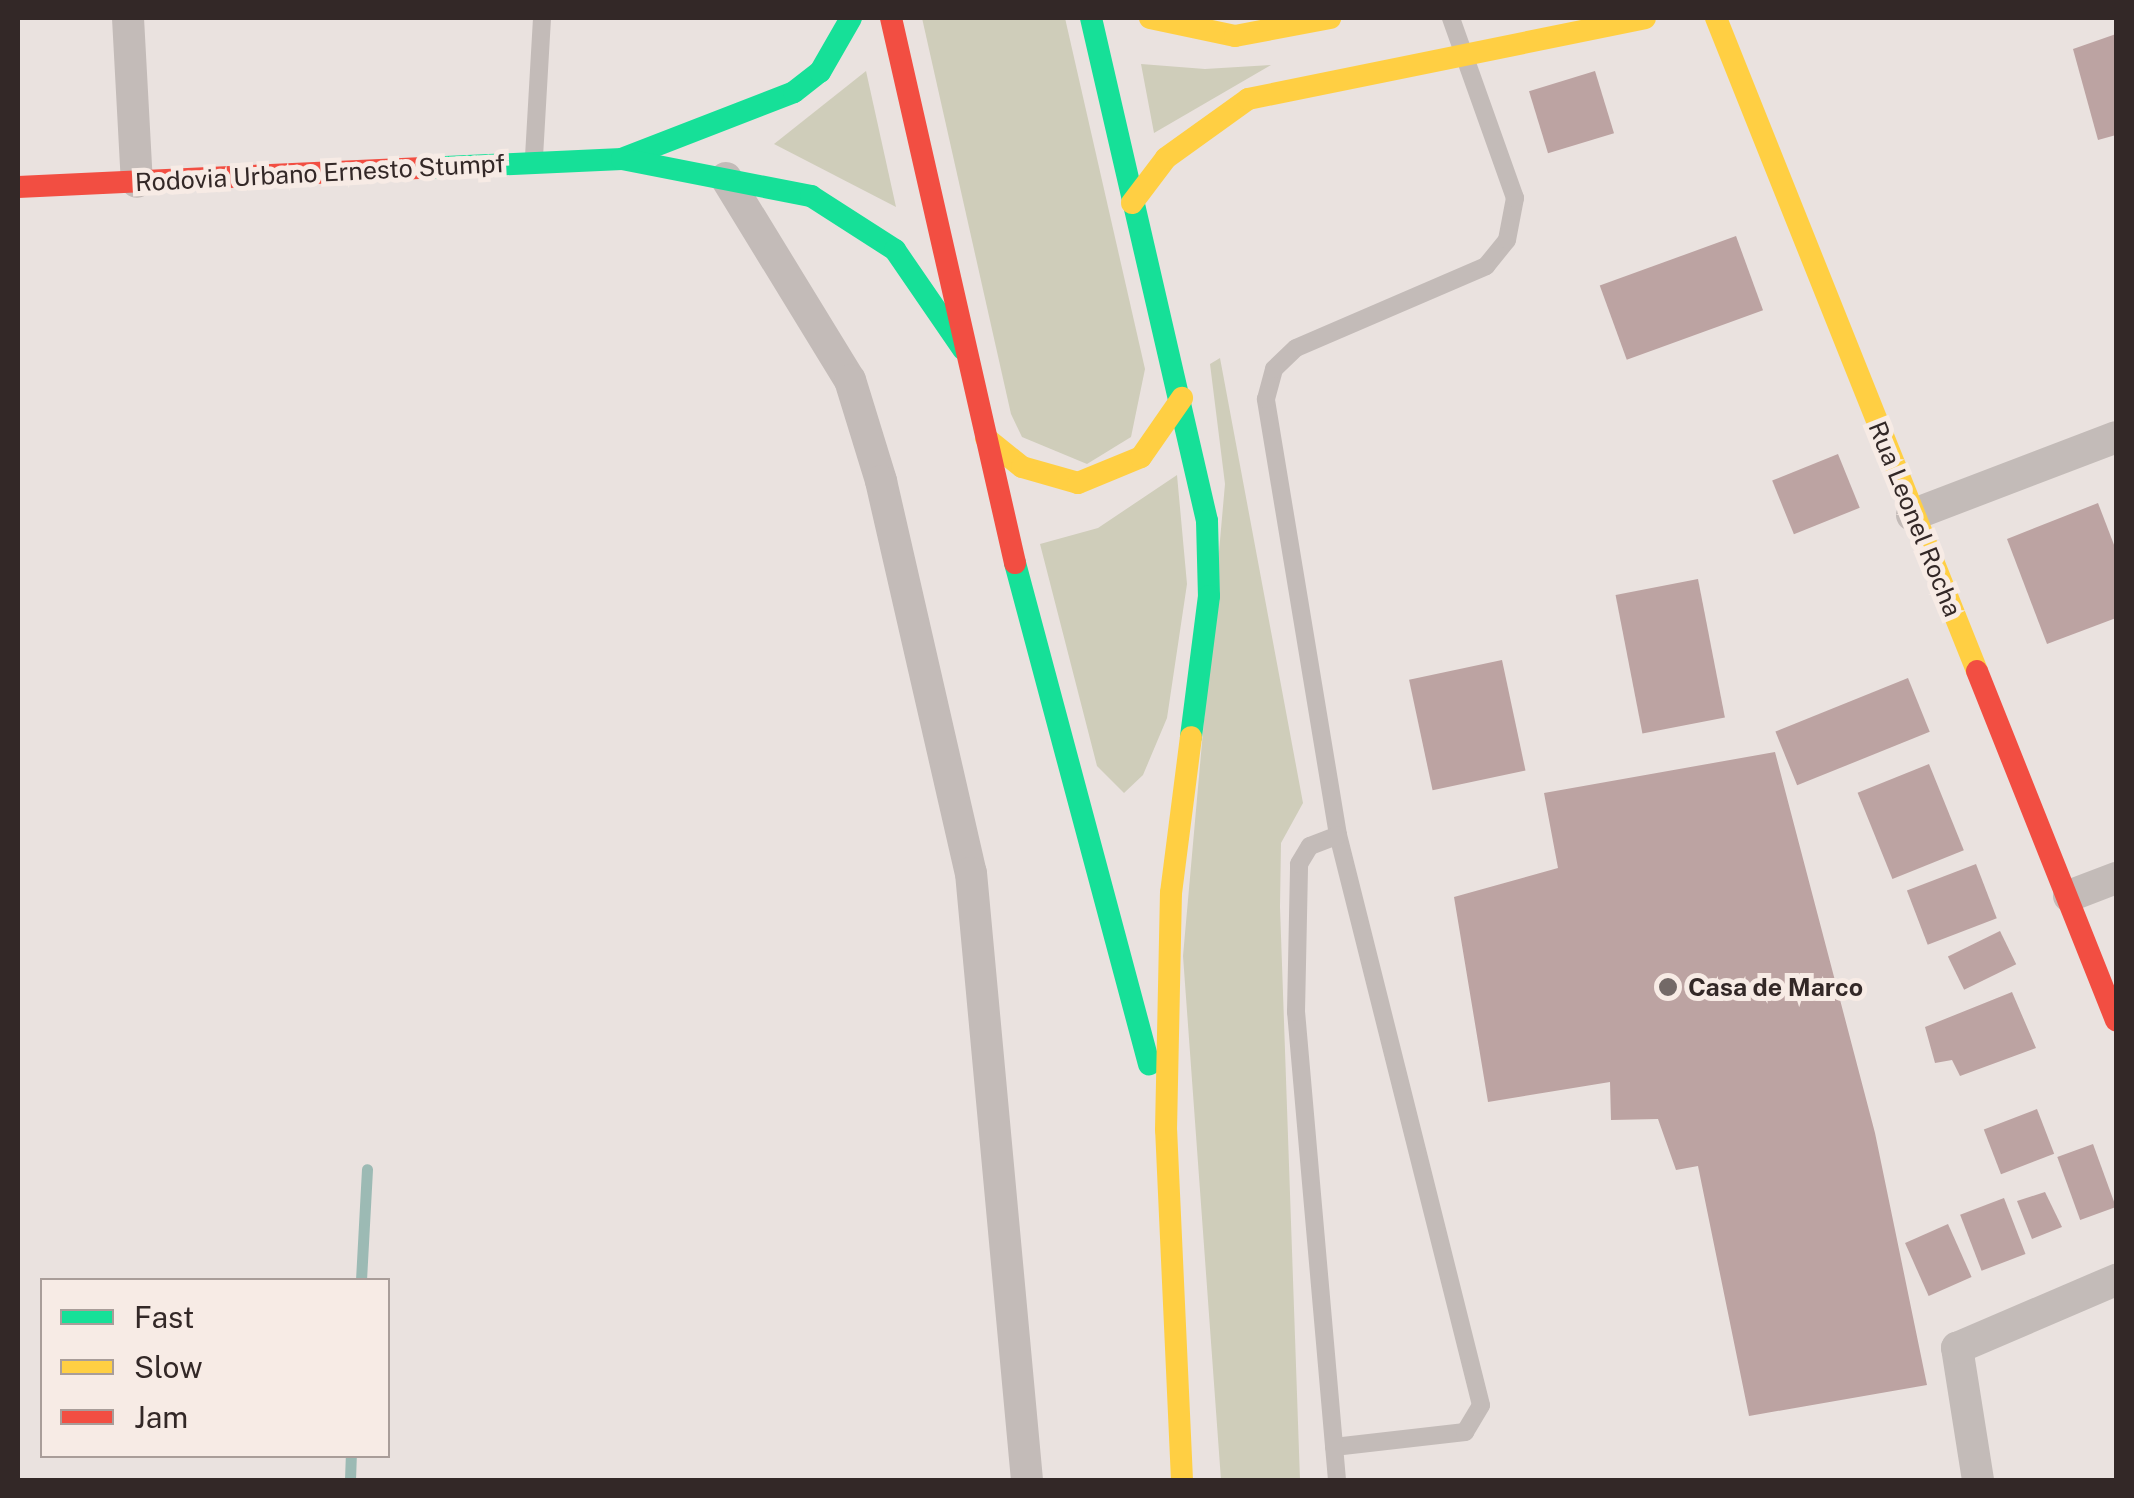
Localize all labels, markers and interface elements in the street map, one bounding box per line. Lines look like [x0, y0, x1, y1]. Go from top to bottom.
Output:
street label: Rodovia Urbano Ernesto Stumpf [134, 148, 506, 198]
street label: Rua Leonel Rocha [1862, 417, 1968, 621]
place label: Casa de Marco [1688, 972, 1863, 1002]
marker: Casa de Marco [1657, 976, 1679, 998]
legend [40, 1278, 390, 1458]
text: Fast [134, 1299, 194, 1335]
text: Slow [134, 1349, 203, 1385]
text: Jam [134, 1399, 188, 1435]

